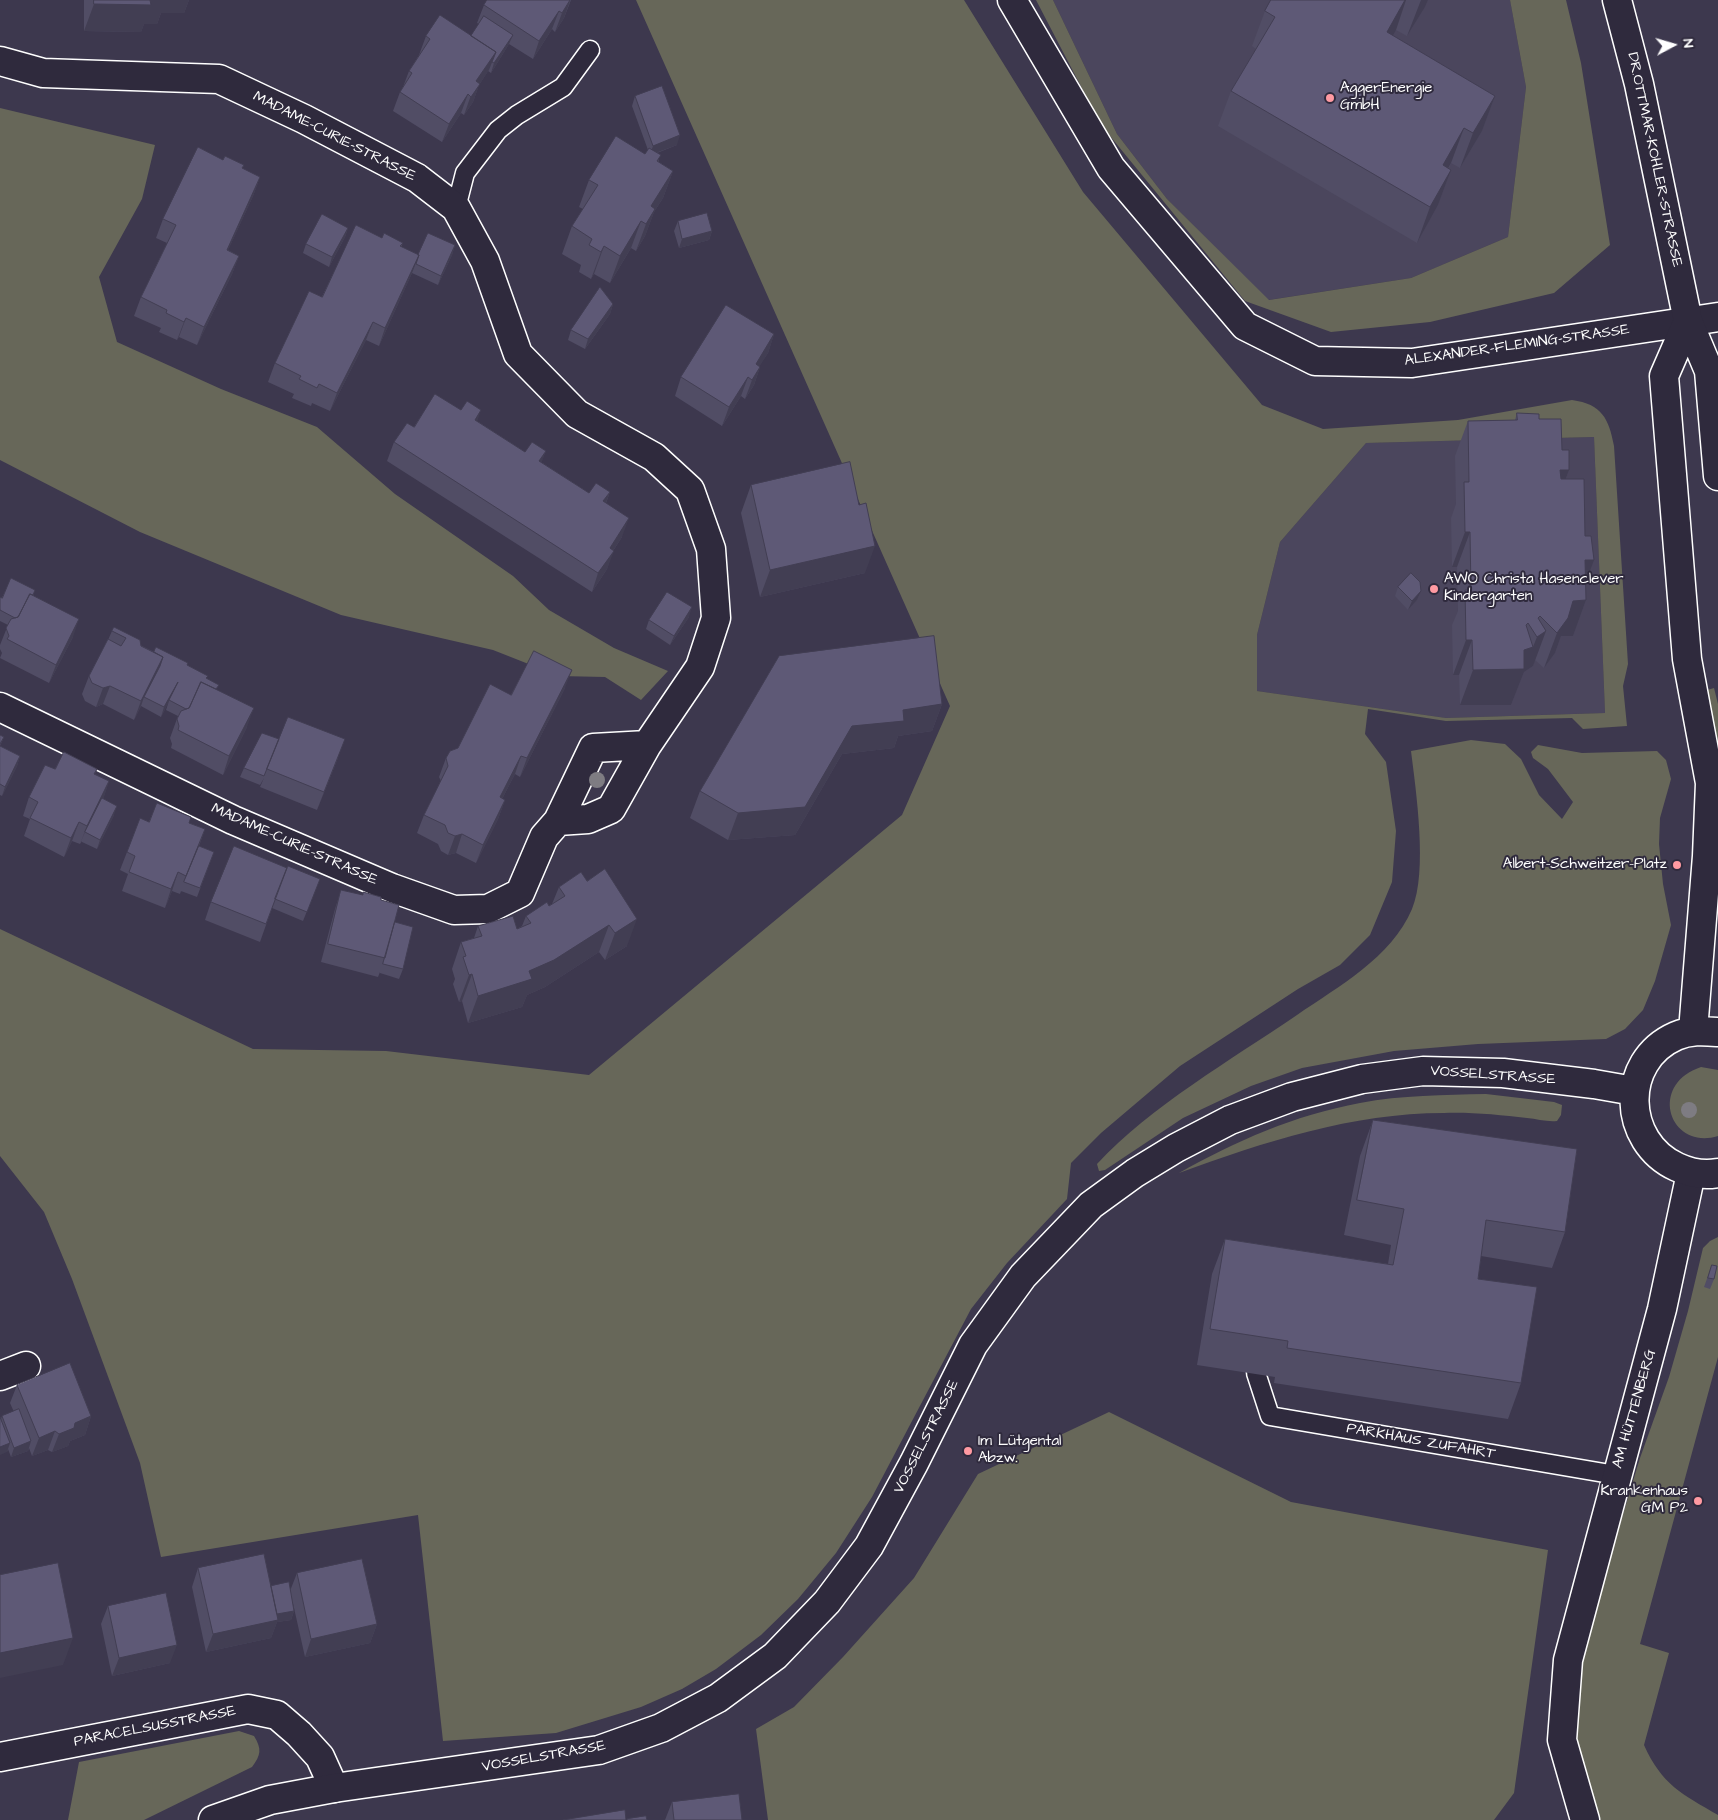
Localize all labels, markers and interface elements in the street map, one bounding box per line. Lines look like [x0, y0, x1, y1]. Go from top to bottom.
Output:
north arrow [1648, 20, 1698, 70]
text: N [1678, 38, 1698, 49]
street label: DR.OTTMAR-KOHLER-STRASSE [1622, 51, 1686, 269]
place label: AggerEnergie GmbH [1340, 80, 1432, 115]
street label: MADAME-CURIE-STRASSE [250, 88, 418, 186]
marker: AggerEnergie GmbH [1324, 92, 1336, 104]
street label: ALEXANDER-FLEMING-STRASSE [1403, 321, 1631, 371]
place label: AWO Christa Hasenclever Kindergarten [1444, 571, 1624, 606]
marker: AWO Christa Hasenclever Kindergarten [1428, 583, 1440, 595]
street label: MADAME-CURIE-STRASSE [208, 800, 380, 890]
place label: Albert-Schweitzer-Platz [1503, 856, 1667, 874]
marker: Albert-Schweitzer-Platz [1671, 859, 1683, 871]
street label: VOSSELSTRASSE [1430, 1063, 1556, 1089]
street label: AM HÜTTENBERG [1609, 1347, 1661, 1471]
street label: VOSSELSTRASSE [891, 1377, 963, 1497]
street label: PARKHAUS ZUFAHRT [1345, 1420, 1497, 1464]
place label: Im Lütgental Abzw. [978, 1433, 1061, 1468]
marker: Im Lütgental Abzw. [962, 1445, 974, 1457]
place label: Krankenhaus GM P2 [1600, 1483, 1688, 1518]
marker: Krankenhaus GM P2 [1692, 1495, 1704, 1507]
street label: PARACELSUSSTRASSE [73, 1702, 237, 1752]
street label: VOSSELSTRASSE [481, 1737, 607, 1777]

